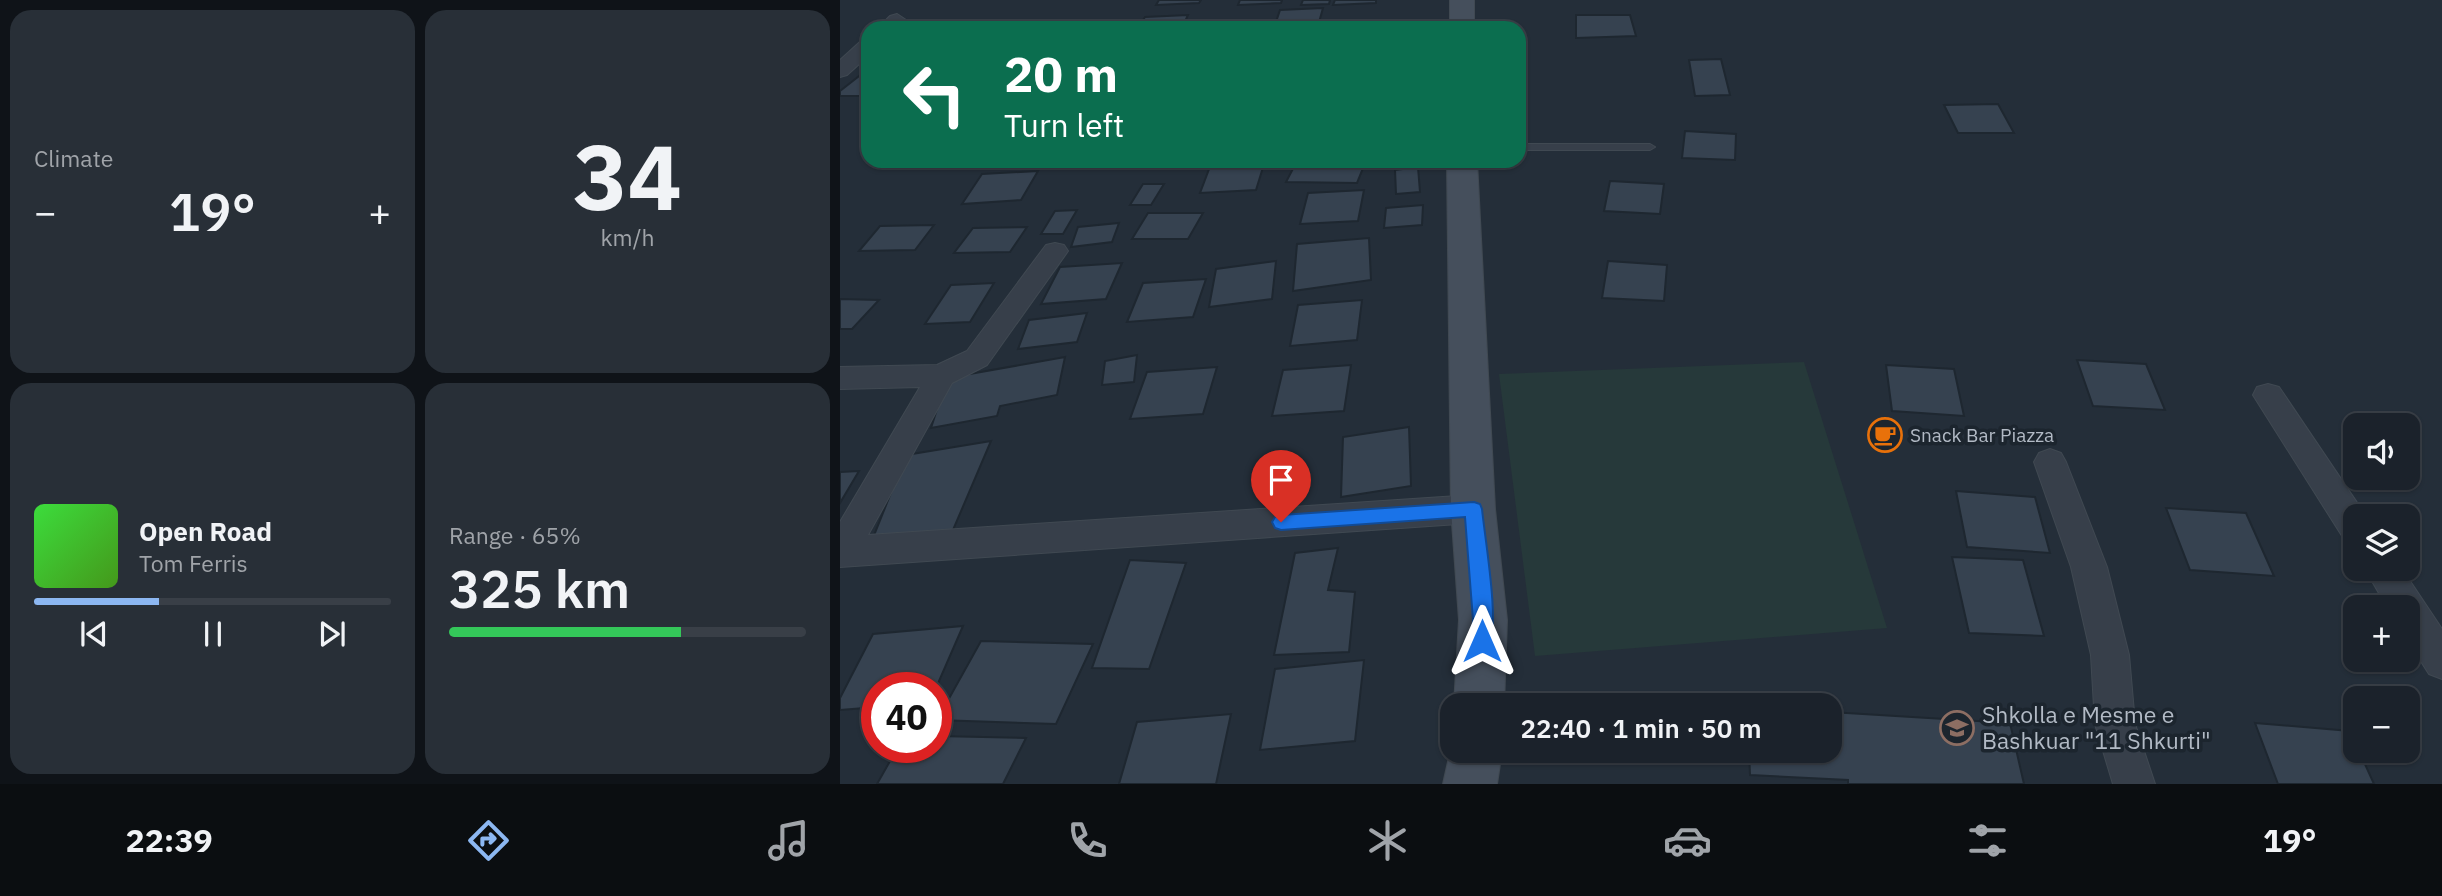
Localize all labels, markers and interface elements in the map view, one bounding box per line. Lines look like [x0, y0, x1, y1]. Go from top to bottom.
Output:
text: 20 m [1004, 42, 1118, 105]
icon: left [889, 49, 980, 140]
text: Turn left [1004, 104, 1124, 146]
text: 34 [573, 117, 682, 235]
text: Climate [34, 143, 113, 173]
text: 19° [169, 178, 256, 245]
text: − [34, 187, 57, 236]
text: + [368, 187, 391, 236]
text: km/h [600, 222, 655, 252]
map controls [2343, 413, 2420, 763]
button: sound [2343, 413, 2420, 490]
cafe icon: Snack Bar Piazza [1866, 416, 1904, 454]
place label: Snack Bar Piazza [1910, 423, 2054, 447]
pin [1251, 450, 1311, 522]
icon: arrive [1262, 461, 1300, 499]
button: layers [2343, 504, 2420, 581]
text: Open Road [139, 514, 272, 548]
text: Range · 65% [449, 520, 581, 550]
text: Tom Ferris [139, 548, 248, 578]
text: 325 km [449, 555, 630, 622]
button: + [2343, 595, 2420, 672]
position arrow [1445, 604, 1519, 678]
icon: previous [75, 615, 113, 653]
icon: pause [194, 615, 232, 653]
icon: next [313, 615, 351, 653]
speed limit sign: 40 [861, 672, 952, 763]
button: − [2343, 686, 2420, 763]
place label: Shkolla e Mesme e Bashkuar "11 Shkurti" [1982, 699, 2211, 755]
school or university icon: Shkolla e Mesme e Bashkuar "11 Shkurti" [1938, 709, 1976, 747]
text: 22:40 · 1 min · 50 m [1520, 711, 1762, 745]
icon: directions [464, 816, 513, 865]
icon: music [764, 816, 813, 865]
icon: phone [1063, 816, 1112, 865]
icon: climate [1363, 816, 1412, 865]
icon: car [1663, 816, 1712, 865]
icon: filters [1963, 816, 2012, 865]
text: 22:39 [125, 819, 213, 861]
text: 19° [2263, 819, 2317, 861]

